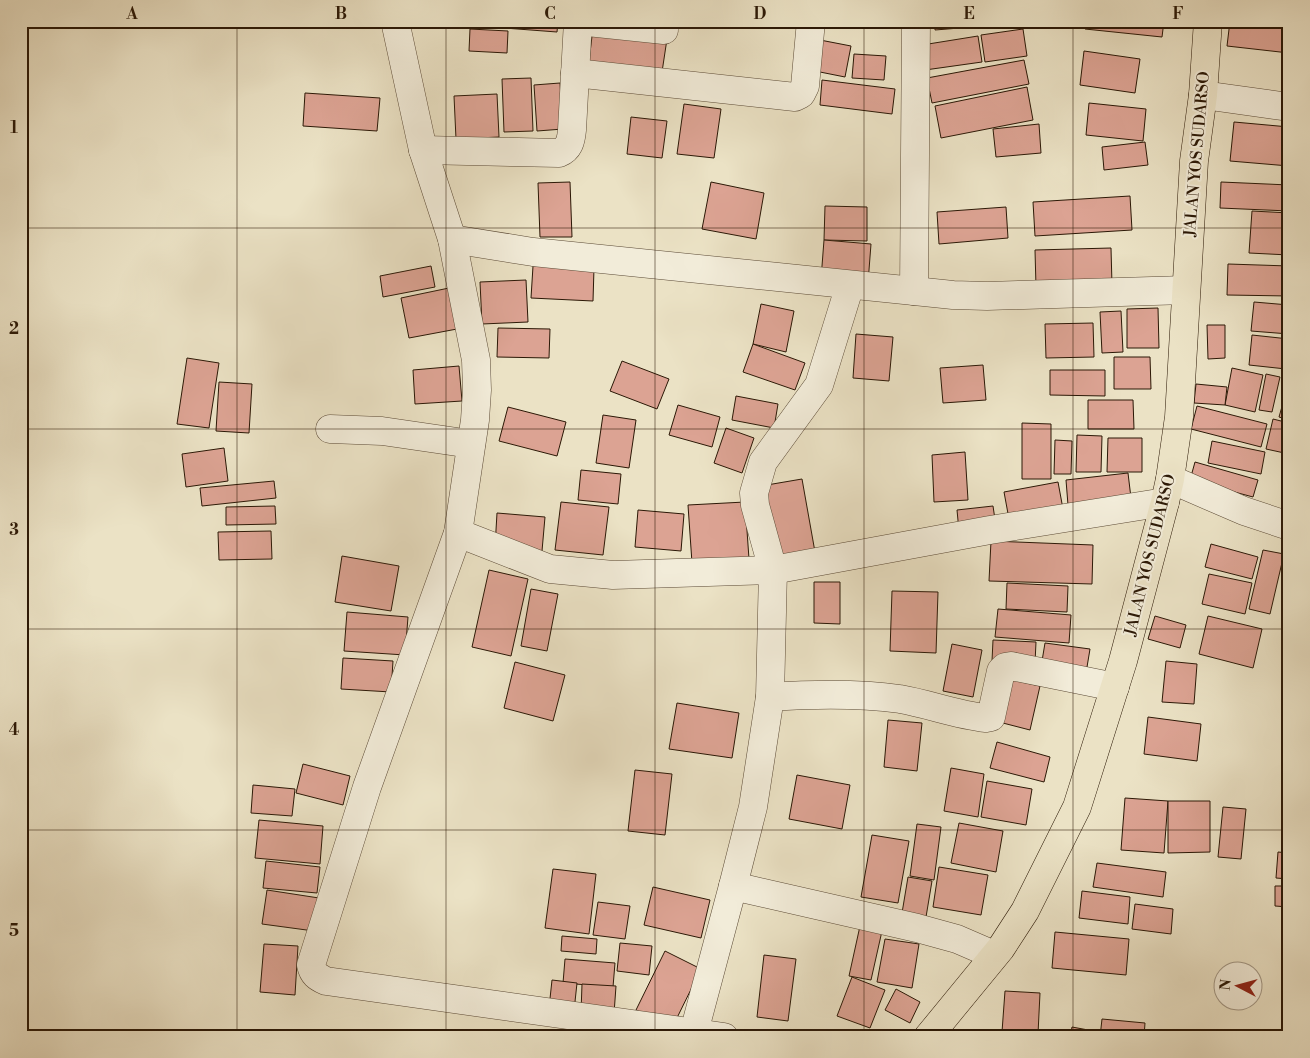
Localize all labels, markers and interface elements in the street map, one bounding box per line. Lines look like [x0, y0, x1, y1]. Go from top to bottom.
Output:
text: A [125, 4, 138, 24]
text: B [335, 4, 347, 24]
text: C [544, 4, 556, 24]
text: D [754, 4, 767, 24]
text: E [963, 4, 975, 24]
text: F [1172, 4, 1184, 24]
street label: JALAN YOS SUDARSO [1180, 70, 1214, 239]
text: 1 [10, 118, 18, 138]
text: 2 [9, 319, 19, 339]
street label: JALAN YOS SUDARSO [1120, 472, 1180, 639]
text: 3 [9, 520, 19, 540]
text: 4 [9, 720, 20, 740]
text: 5 [9, 921, 19, 941]
north arrow [1212, 960, 1262, 1010]
text: N [1217, 978, 1236, 991]

